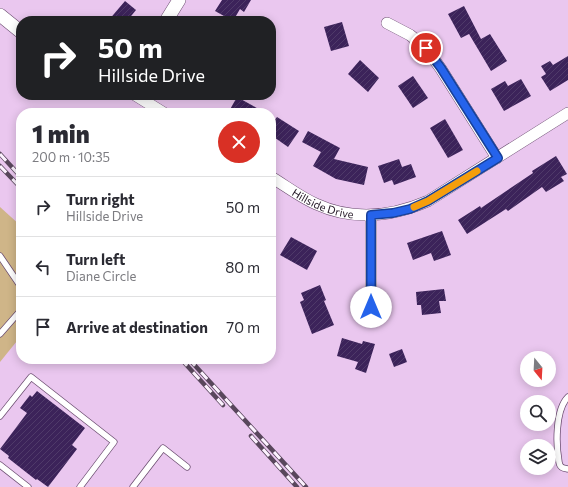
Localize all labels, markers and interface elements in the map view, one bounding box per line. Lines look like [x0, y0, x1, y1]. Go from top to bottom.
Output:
text: 50 m [98, 30, 163, 64]
pin [409, 31, 443, 65]
icon: right [32, 32, 84, 84]
icon: arrive [415, 37, 437, 59]
text: Hillside Drive [98, 64, 205, 86]
text: 1 min [32, 119, 90, 148]
button: close [218, 121, 260, 163]
text: 200 m · 10:35 [32, 149, 110, 165]
street label: Hillside Drive [290, 185, 355, 220]
text: Turn right [66, 190, 135, 208]
icon: right [32, 196, 54, 218]
text: 50 m [226, 198, 260, 216]
text: Hillside Drive [66, 208, 143, 224]
text: Turn left [66, 250, 125, 268]
icon: left [32, 256, 54, 278]
text: 80 m [225, 258, 260, 276]
text: Diane Circle [66, 268, 136, 284]
position arrow [350, 286, 392, 328]
icon: arrive [32, 316, 54, 338]
text: Arrive at destination [66, 318, 208, 336]
text: 70 m [226, 318, 260, 336]
north arrow [520, 351, 556, 387]
map controls [520, 351, 556, 475]
button: search [520, 395, 556, 431]
button: layers [520, 439, 556, 475]

